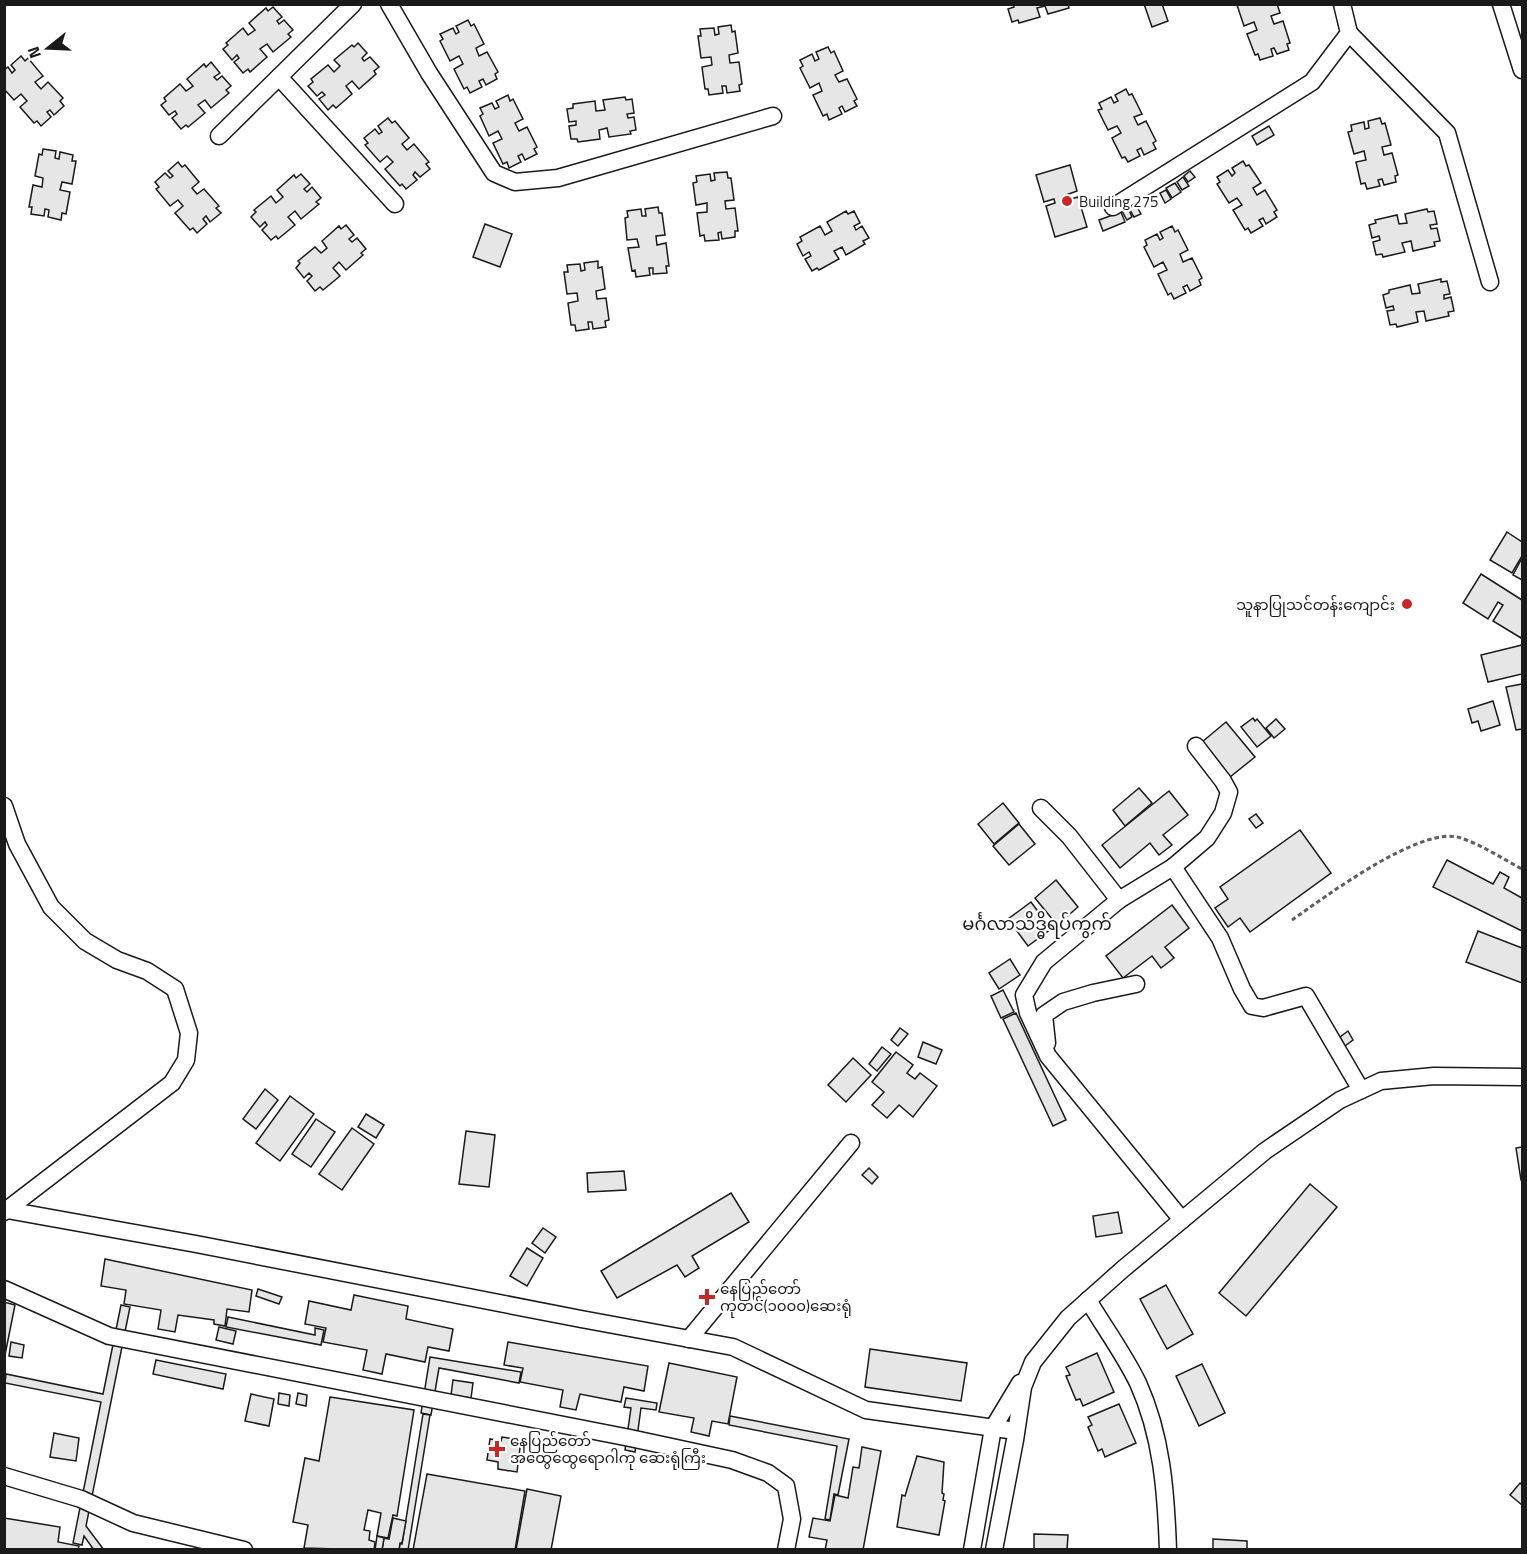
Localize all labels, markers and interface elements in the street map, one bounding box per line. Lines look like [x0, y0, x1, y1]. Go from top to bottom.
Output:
north arrow [18, 18, 78, 78]
text: N [21, 44, 47, 62]
place label: Building 275 [1079, 190, 1158, 213]
marker: Building 275 [1060, 194, 1074, 208]
place label: သူနာပြုသင်တန်းကျောင်း [1236, 593, 1395, 617]
marker: သူနာပြုသင်တန်းကျောင်း [1400, 597, 1414, 611]
district label: မင်္ဂလာသိဒ္ဓိရပ်ကွက် [962, 910, 1112, 939]
place label: နေပြည်တော် ကုတင်(၁၀၀၀)ဆေးရုံ [720, 1277, 852, 1318]
marker: နေပြည်တော် ကုတင်(၁၀၀၀)ဆေးရုံ [698, 1288, 716, 1306]
place label: နေပြည်တော် အထွေထွေရောဂါကု ဆေးရုံကြီး [510, 1429, 706, 1470]
marker: နေပြည်တော် အထွေထွေရောဂါကု ဆေးရုံကြီး [488, 1440, 506, 1458]

